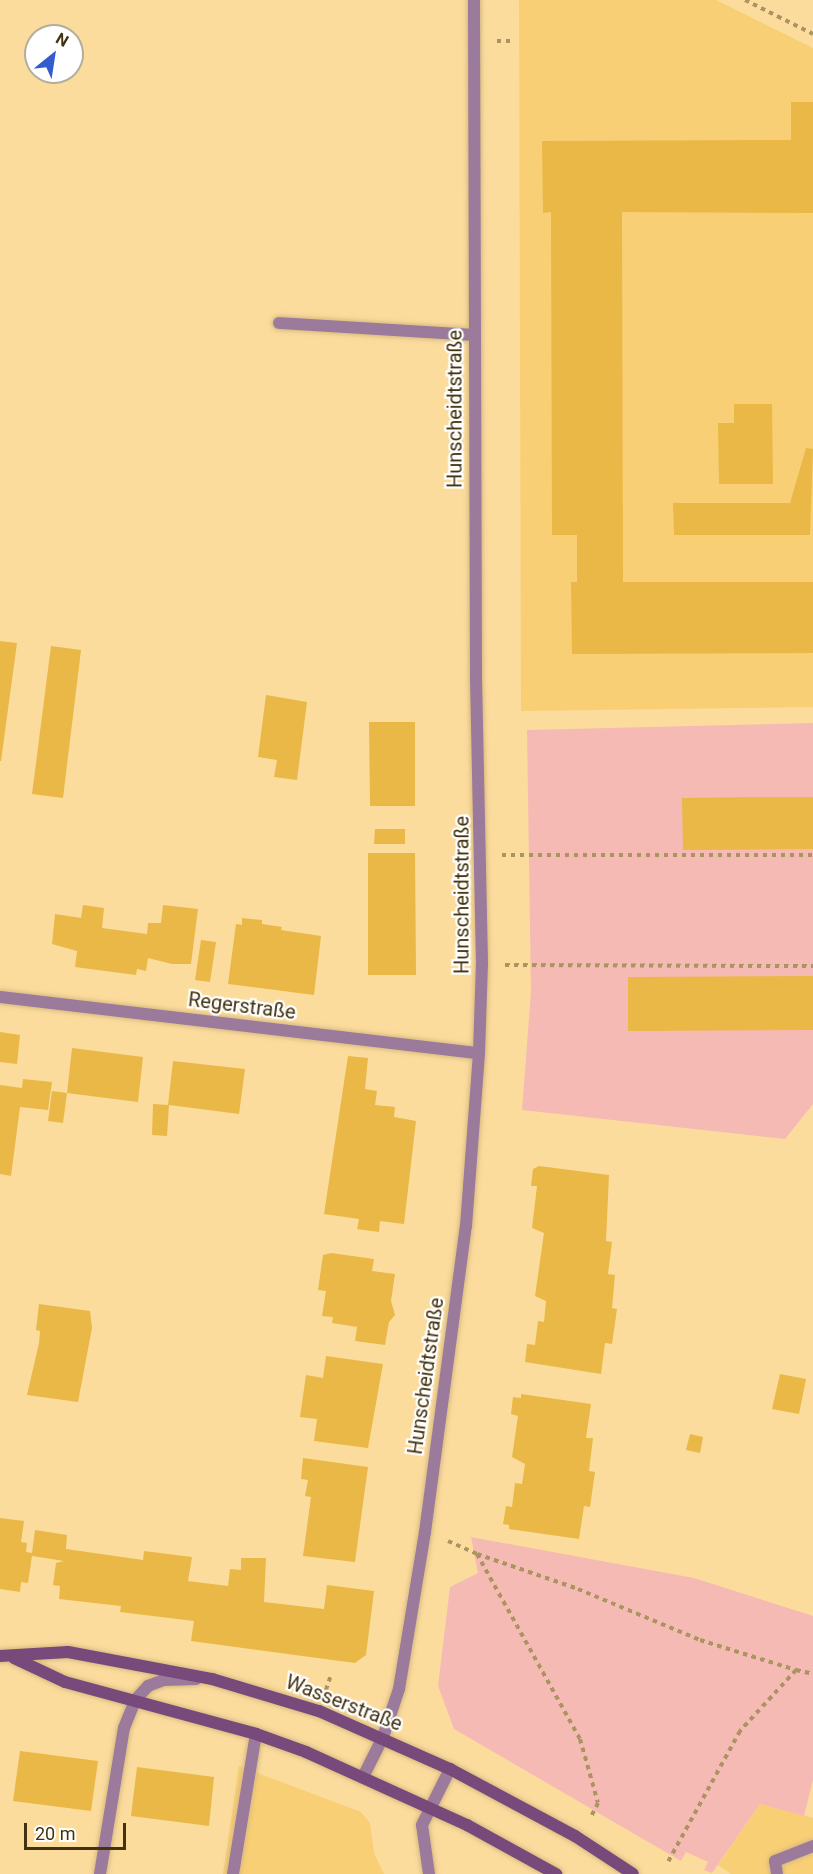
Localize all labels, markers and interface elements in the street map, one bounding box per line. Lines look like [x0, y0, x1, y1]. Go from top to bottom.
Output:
north arrow [24, 24, 84, 84]
text: N [53, 29, 72, 51]
street label: Hunscheidtstraße [443, 330, 467, 488]
street label: Hunscheidtstraße [450, 816, 474, 974]
street label: Regerstraße [187, 987, 297, 1025]
street label: Hunscheidtstraße [403, 1296, 449, 1456]
street label: Wasserstraße [282, 1670, 406, 1736]
scale bar [27, 1811, 129, 1849]
text: 20 m [35, 1823, 75, 1844]

